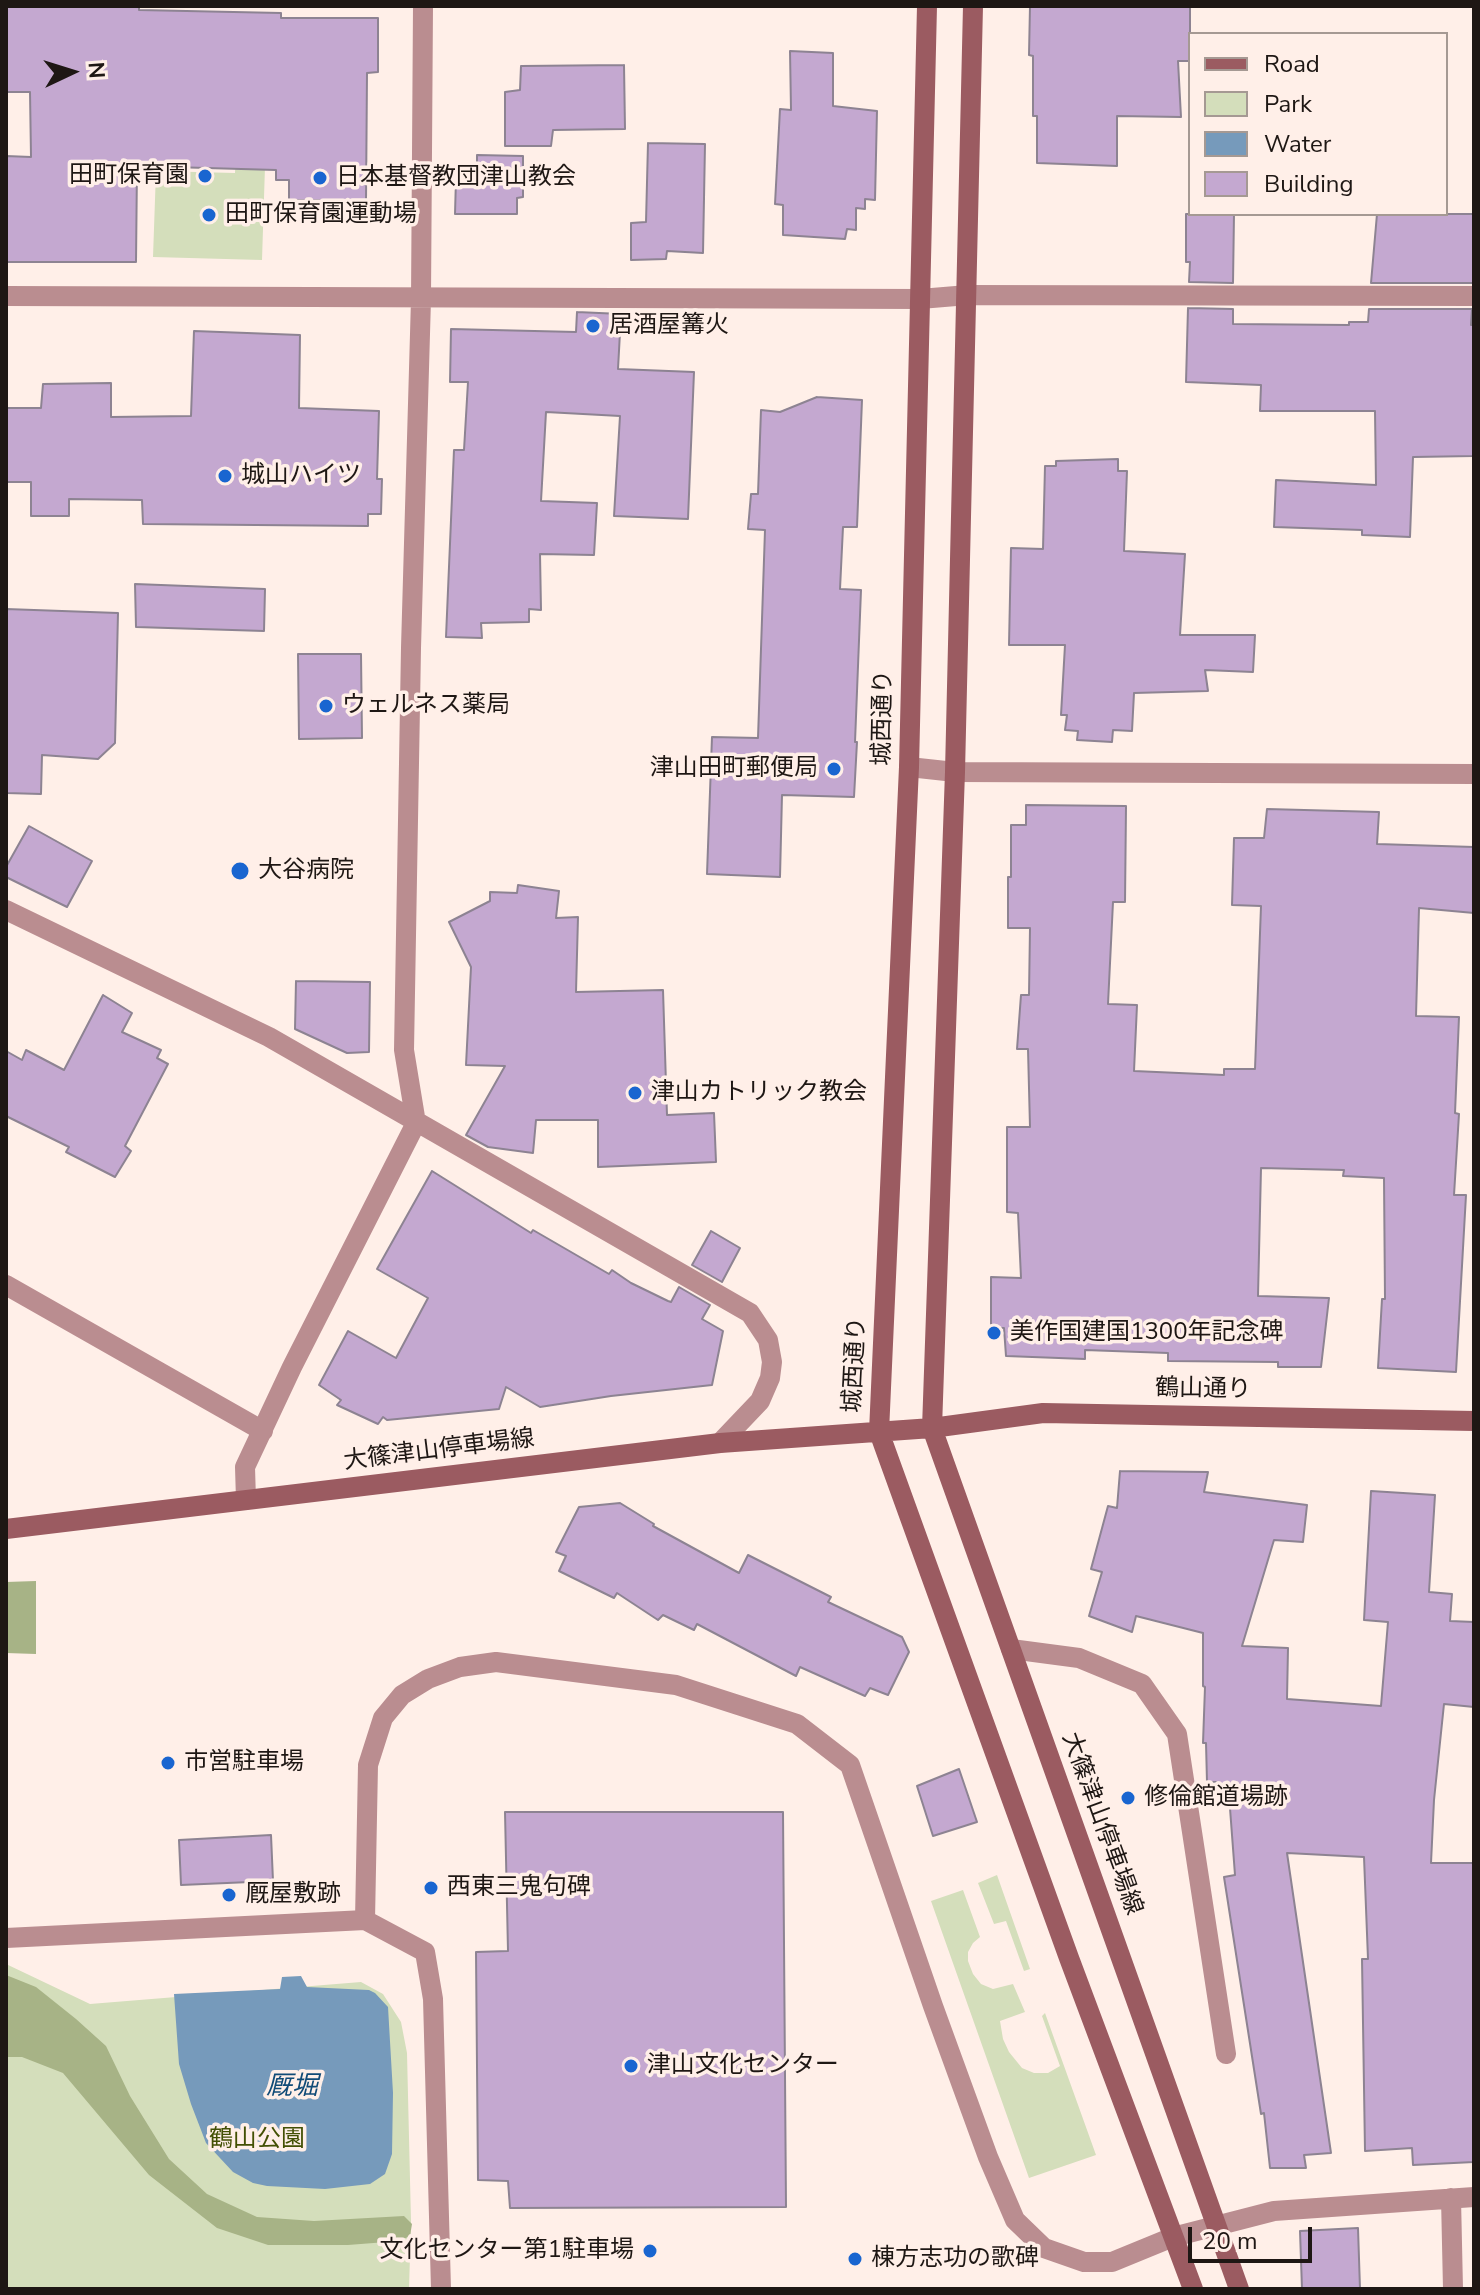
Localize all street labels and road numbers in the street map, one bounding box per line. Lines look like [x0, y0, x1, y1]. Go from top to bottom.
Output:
street label: 城西通り [869, 670, 899, 766]
street label: 城西通り [839, 1316, 873, 1414]
street label: 鶴山通り [1155, 1375, 1251, 1405]
street label: 大篠津山停車場線 [342, 1425, 536, 1477]
street label: 大篠津山停車場線 [1055, 1729, 1147, 1919]

